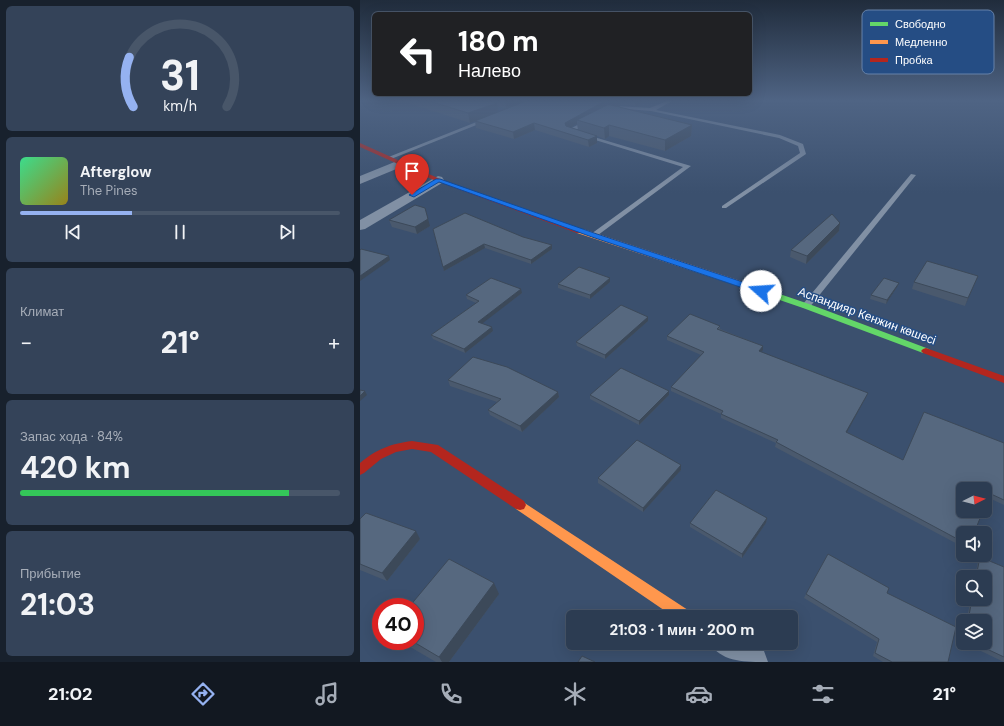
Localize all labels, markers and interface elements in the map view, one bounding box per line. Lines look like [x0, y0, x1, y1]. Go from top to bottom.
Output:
legend [862, 10, 994, 74]
text: Свободно [895, 17, 946, 31]
text: 180 m [458, 23, 539, 60]
icon: left [392, 28, 444, 80]
text: Медленно [895, 35, 947, 49]
text: 31 [160, 48, 200, 102]
text: Пробка [895, 53, 933, 67]
text: Налево [458, 59, 521, 83]
text: km/h [163, 96, 197, 114]
pin [395, 154, 429, 195]
icon: arrive [401, 160, 423, 182]
text: Afterglow [80, 162, 152, 182]
text: The Pines [80, 182, 138, 199]
icon: previous [62, 221, 84, 243]
icon: pause [169, 221, 191, 243]
icon: next [276, 221, 298, 243]
position arrow [740, 270, 782, 312]
street label: Аспандияр Кенжин көшесі [796, 284, 938, 348]
text: Климат [20, 303, 64, 320]
text: 21° [160, 323, 200, 362]
text: − [20, 328, 32, 357]
text: + [328, 328, 340, 357]
text: Запас хода · 84% [20, 428, 123, 445]
text: 420 km [20, 448, 130, 487]
north arrow [956, 482, 992, 518]
map controls [956, 482, 992, 650]
button: sound [956, 526, 992, 562]
text: Прибытие [20, 565, 81, 582]
button: search [956, 570, 992, 606]
text: 21:03 [20, 585, 95, 624]
speed limit sign: 40 [372, 598, 424, 650]
button: layers [956, 614, 992, 650]
text: 21:03 · 1 мин · 200 m [610, 620, 754, 640]
icon: directions [189, 680, 217, 708]
icon: music [313, 680, 341, 708]
icon: phone [437, 680, 465, 708]
icon: climate [561, 680, 589, 708]
icon: car [685, 680, 713, 708]
icon: filters [809, 680, 837, 708]
text: 21:02 [48, 682, 93, 706]
text: 21° [933, 682, 956, 706]

